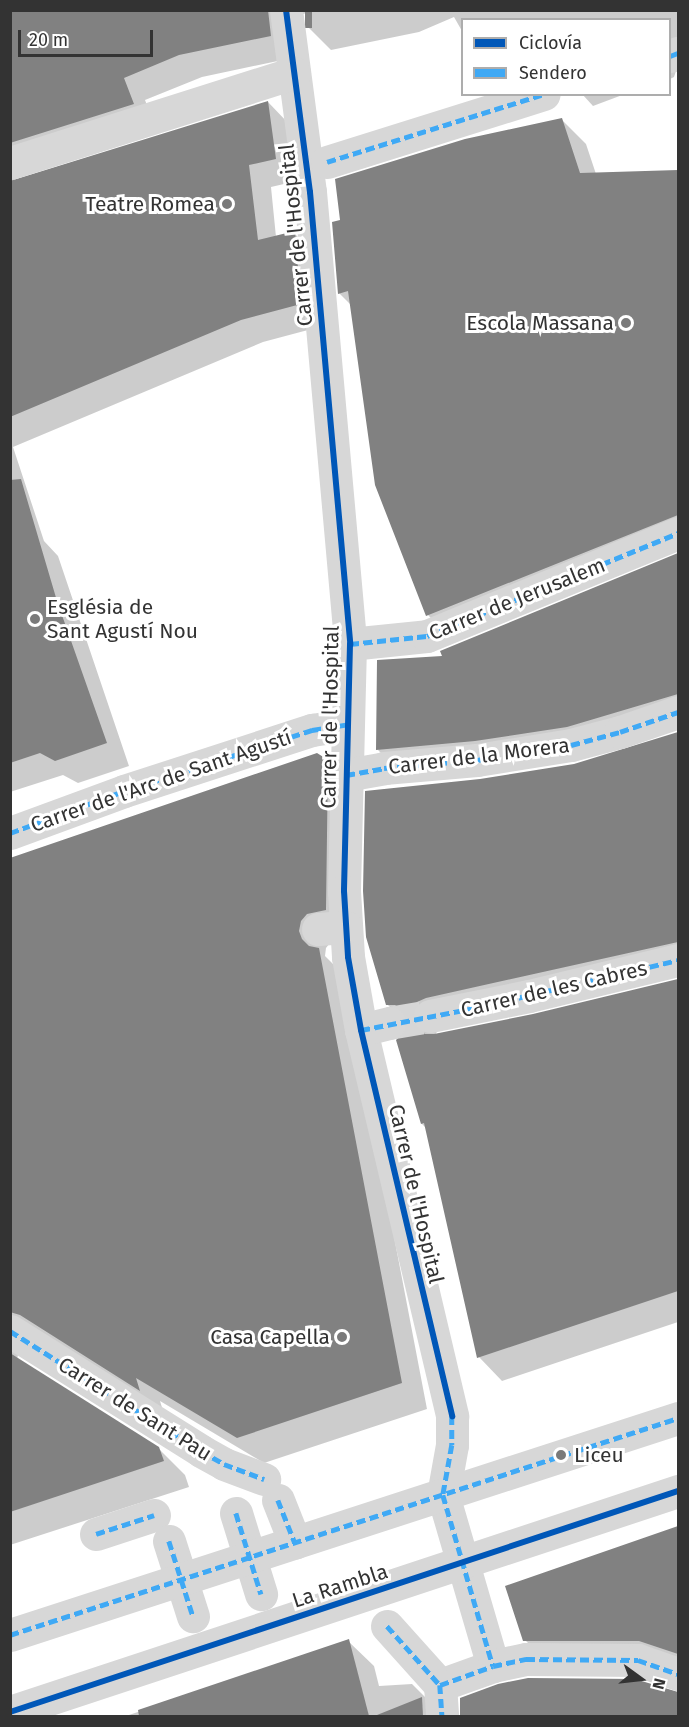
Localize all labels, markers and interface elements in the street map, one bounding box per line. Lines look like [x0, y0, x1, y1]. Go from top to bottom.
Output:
scale bar [21, 18, 156, 56]
legend [461, 18, 671, 96]
text: 20 m [29, 29, 68, 51]
text: Ciclovía [519, 32, 582, 54]
text: Sendero [519, 62, 587, 84]
street label: Carrer de l'Hospital [274, 143, 318, 327]
place label: Teatre Romea [85, 191, 215, 217]
marker: Teatre Romea [220, 197, 234, 211]
place label: Escola Massana [466, 310, 614, 336]
marker: Escola Massana [619, 316, 633, 330]
street label: Carrer de Jerusalem [425, 552, 609, 646]
place label: Església de Sant Agustí Nou [47, 594, 198, 644]
marker: Església de Sant Agustí Nou [28, 612, 42, 626]
street label: Carrer de l'Hospital [316, 625, 344, 809]
street label: Carrer de l'Arc de Sant Agustí [27, 724, 295, 838]
street label: Carrer de la Morera [387, 732, 571, 780]
street label: Carrer de les Cabres [458, 955, 650, 1023]
street label: Carrer de l'Hospital [383, 1102, 449, 1286]
place label: Casa Capella [210, 1324, 330, 1350]
marker: Casa Capella [335, 1330, 349, 1344]
street label: Carrer de Sant Pau [54, 1352, 216, 1466]
place label: Liceu [574, 1442, 624, 1468]
marker: Liceu [552, 1446, 570, 1464]
street label: La Rambla [289, 1559, 391, 1613]
north arrow [611, 1649, 671, 1709]
text: N [648, 1676, 669, 1691]

